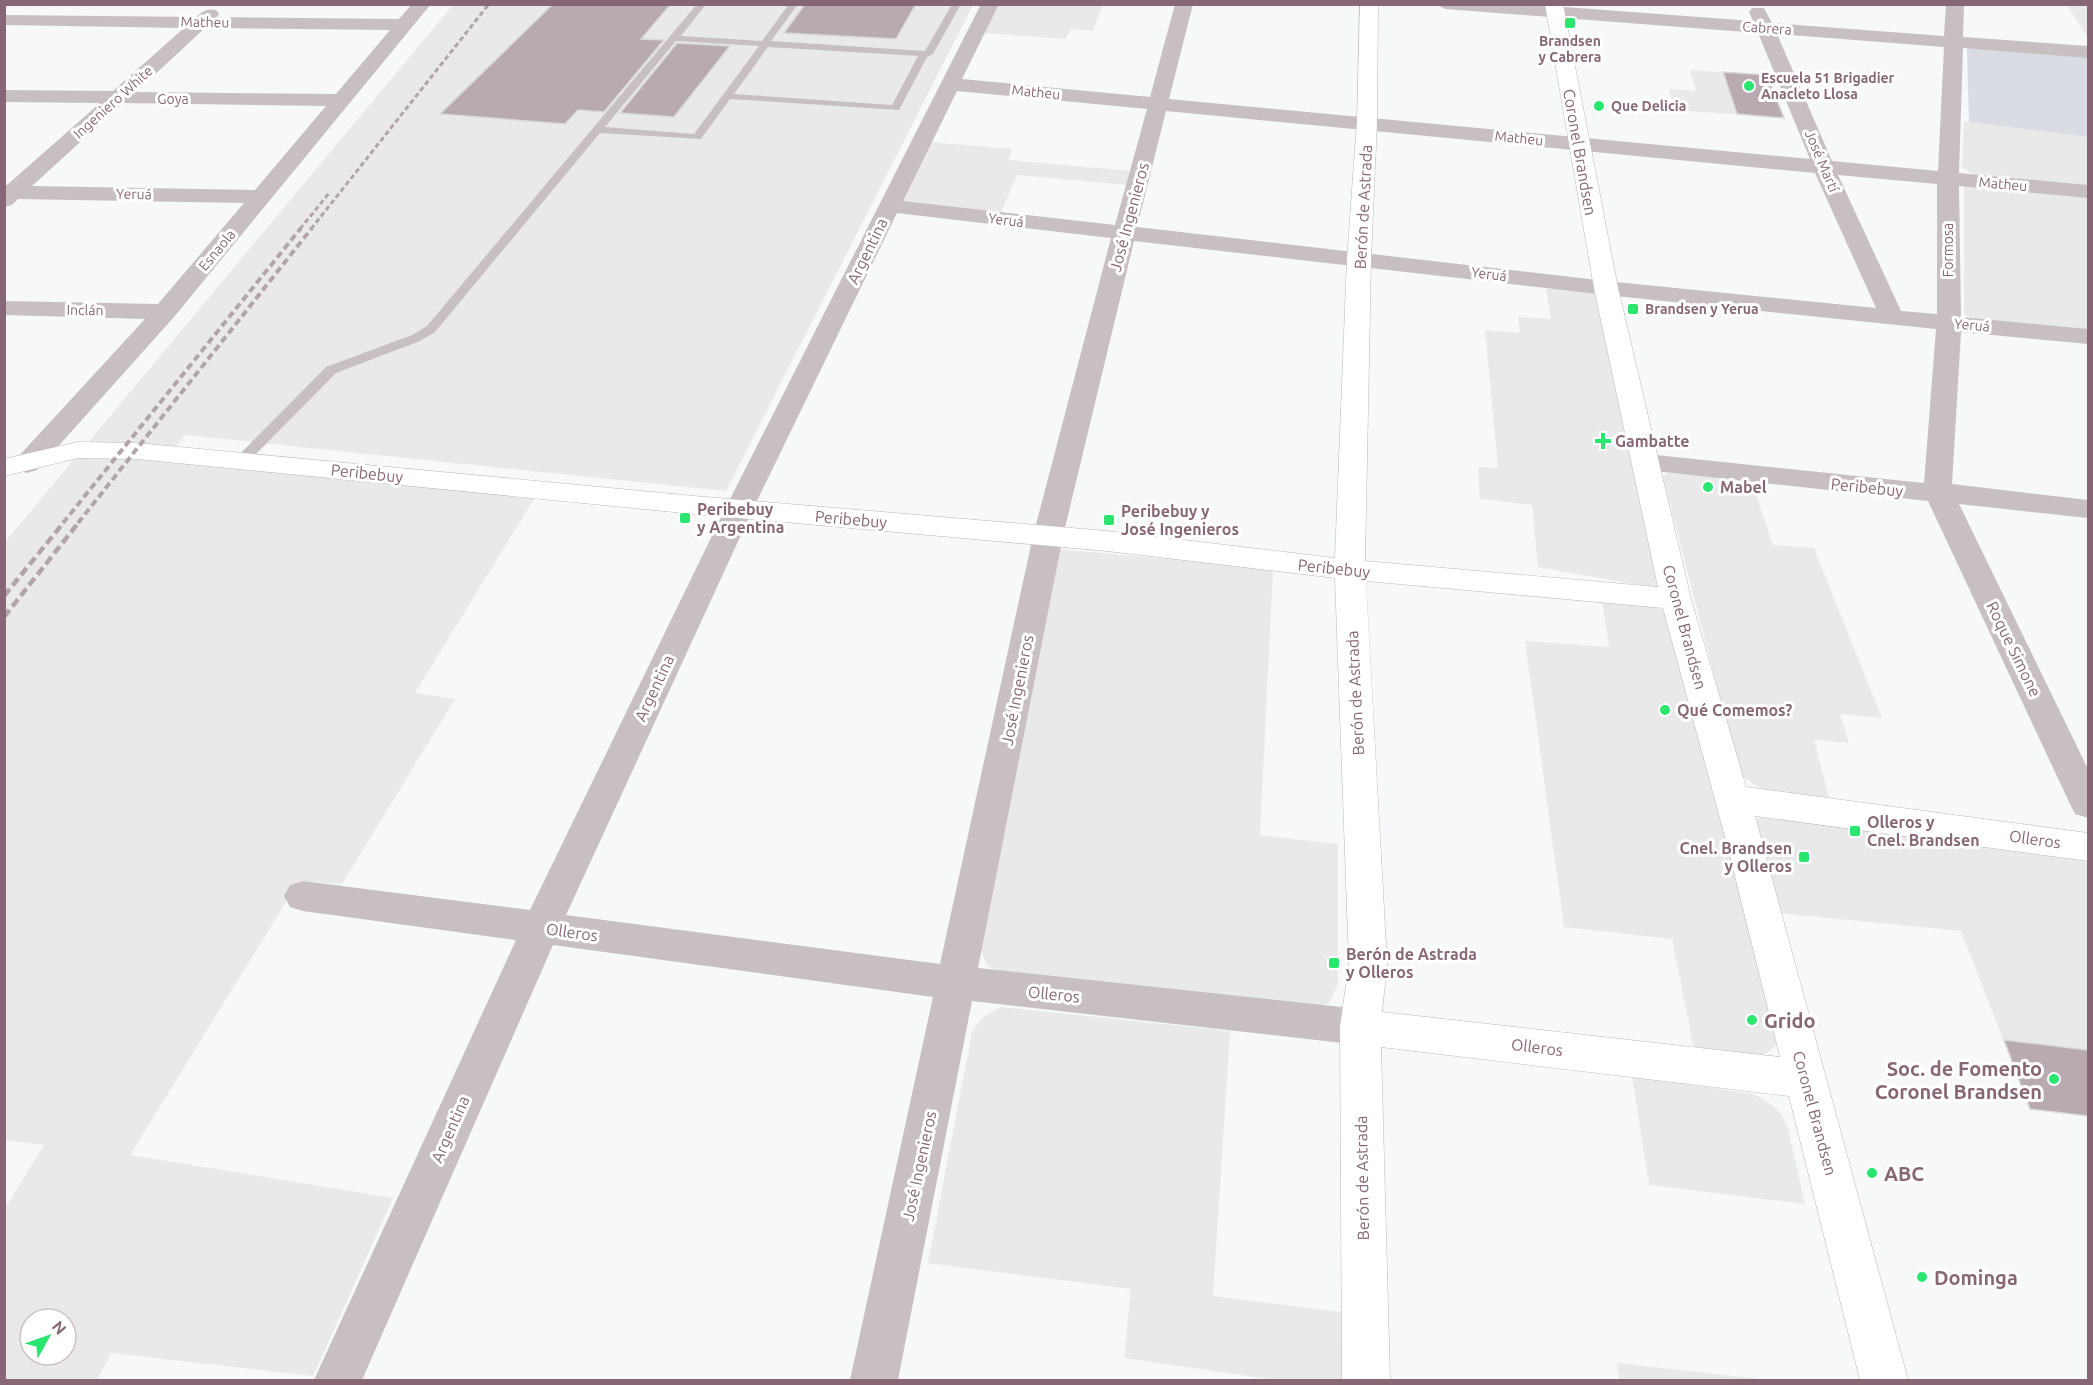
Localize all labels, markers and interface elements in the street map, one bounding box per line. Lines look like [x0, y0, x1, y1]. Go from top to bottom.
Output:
street label: Matheu [181, 14, 229, 30]
marker: Brandsen y Cabrera [1563, 16, 1577, 30]
street label: Cabrera [1742, 18, 1792, 38]
place label: Brandsen y Cabrera [1539, 33, 1601, 65]
street label: Ingeniero White [70, 62, 156, 142]
place label: Escuela 51 Brigadier Anacleto Llosa [1761, 70, 1895, 102]
marker: Escuela 51 Brigadier Anacleto Llosa [1742, 79, 1756, 93]
street label: Matheu [1011, 82, 1061, 102]
street label: Coronel Brandsen [1560, 87, 1600, 217]
street label: Goya [157, 91, 189, 107]
place label: Que Delicia [1611, 98, 1686, 114]
marker: Que Delicia [1592, 99, 1606, 113]
street label: Matheu [1494, 128, 1544, 148]
street label: José Martí [1802, 128, 1842, 195]
street label: Berón de Astrada [1351, 144, 1375, 270]
street label: José Ingenieros [1106, 160, 1152, 273]
street label: Matheu [1978, 174, 2028, 194]
street label: Yeruá [116, 186, 152, 202]
street label: Yeruá [987, 210, 1025, 230]
street label: Argentina [843, 215, 891, 287]
street label: Formosa [1940, 223, 1956, 277]
street label: Esnaola [195, 226, 239, 274]
street label: Yeruá [1470, 264, 1508, 284]
place label: Brandsen y Yerua [1645, 301, 1759, 317]
street label: Inclán [66, 302, 104, 318]
marker: Brandsen y Yerua [1626, 302, 1640, 316]
street label: Yeruá [1954, 315, 1990, 335]
place label: Gambatte [1615, 432, 1690, 450]
marker: Gambatte [1596, 434, 1610, 448]
street label: Peribebuy [330, 460, 404, 486]
street label: Peribebuy [1830, 474, 1904, 500]
place label: Mabel [1720, 478, 1767, 496]
marker: Mabel [1701, 480, 1715, 494]
place label: Peribebuy y Argentina [697, 500, 784, 536]
place label: Peribebuy y José Ingenieros [1121, 502, 1239, 538]
street label: Peribebuy [814, 507, 888, 531]
marker: Peribebuy y Argentina [678, 511, 692, 525]
marker: Peribebuy y José Ingenieros [1102, 513, 1116, 527]
street label: Peribebuy [1297, 555, 1371, 581]
street label: Coronel Brandsen [1660, 563, 1710, 691]
street label: Roque Simone [1983, 598, 2045, 700]
street label: Berón de Astrada [1343, 630, 1367, 756]
street label: José Ingenieros [997, 633, 1037, 747]
street label: Argentina [631, 652, 677, 724]
place label: Qué Comemos? [1677, 701, 1792, 719]
marker: Qué Comemos? [1658, 703, 1672, 717]
place label: Olleros y Cnel. Brandsen [1867, 813, 1980, 849]
marker: Olleros y Cnel. Brandsen [1848, 824, 1862, 838]
street label: Olleros [2008, 826, 2062, 852]
place label: Cnel. Brandsen y Olleros [1680, 839, 1792, 875]
marker: Cnel. Brandsen y Olleros [1797, 850, 1811, 864]
street label: Olleros [545, 919, 599, 945]
place label: Berón de Astrada y Olleros [1346, 945, 1477, 981]
marker: Berón de Astrada y Olleros [1327, 956, 1341, 970]
street label: Olleros [1027, 982, 1081, 1006]
place label: Grido [1764, 1009, 1816, 1032]
marker: Grido [1745, 1013, 1759, 1027]
street label: Olleros [1510, 1035, 1564, 1059]
street label: Coronel Brandsen [1790, 1049, 1840, 1177]
place label: Soc. de Fomento Coronel Brandsen [1875, 1057, 2042, 1103]
marker: Soc. de Fomento Coronel Brandsen [2047, 1072, 2061, 1086]
street label: Argentina [427, 1093, 473, 1165]
street label: José Ingenieros [899, 1109, 939, 1223]
street label: Berón de Astrada [1352, 1115, 1372, 1241]
place label: ABC [1884, 1162, 1924, 1185]
marker: ABC [1865, 1166, 1879, 1180]
place label: Dominga [1934, 1266, 2018, 1289]
marker: Dominga [1915, 1270, 1929, 1284]
north arrow [18, 1307, 78, 1367]
text: N [49, 1317, 70, 1338]

